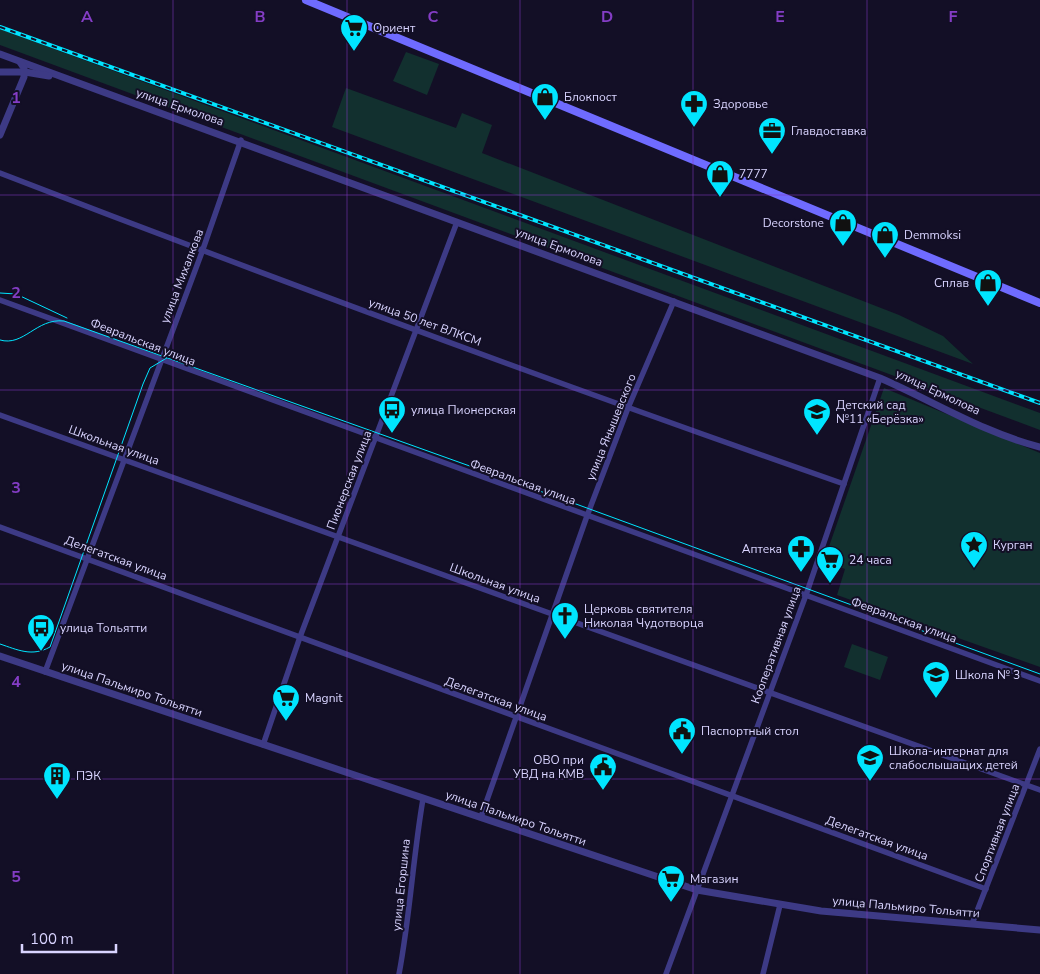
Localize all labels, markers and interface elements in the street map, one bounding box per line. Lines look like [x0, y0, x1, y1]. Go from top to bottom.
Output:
text: A [81, 6, 93, 28]
text: B [254, 6, 266, 28]
text: C [428, 6, 439, 28]
text: D [601, 6, 613, 28]
text: E [775, 6, 785, 28]
text: F [949, 6, 958, 28]
supermarket icon: Ориент [339, 13, 369, 52]
place label: Ориент [373, 20, 416, 36]
shop icon: Блокпост [530, 82, 560, 121]
street label: улица Ермолова [134, 84, 226, 130]
text: 1 [11, 87, 21, 109]
place label: Блокпост [564, 89, 617, 105]
pharmacy icon: Здоровье [679, 89, 709, 128]
place label: Здоровье [713, 96, 768, 112]
office icon: Главдоставка [757, 116, 787, 155]
place label: Главдоставка [791, 123, 867, 139]
shop icon: 7777 [705, 159, 735, 198]
place label: 7777 [739, 166, 768, 182]
shop icon: Decorstone [828, 208, 858, 247]
place label: Decorstone [763, 215, 824, 231]
shop icon: Demmoksi [870, 220, 900, 259]
street label: улица Ермолова [513, 224, 605, 270]
street label: улица Михалкова [157, 227, 207, 325]
place label: Demmoksi [904, 227, 961, 243]
shop icon: Сплав [973, 268, 1003, 307]
place label: Сплав [934, 275, 969, 291]
text: 2 [11, 282, 21, 304]
street label: улица 50 лет ВЛКСМ [366, 294, 484, 350]
street label: Февральская улица [88, 315, 198, 369]
street label: улица Ермолова [893, 365, 983, 419]
street label: улица Янышевского [582, 371, 640, 483]
bus stop icon: улица Пионерская [377, 395, 407, 434]
school or university icon: Детский сад №11 «Берёзка» [802, 397, 832, 436]
place label: Детский сад №11 «Берёзка» [836, 397, 924, 427]
place label: улица Пионерская [411, 402, 516, 418]
street label: Школьная улица [66, 421, 162, 469]
street label: Пионерская улица [323, 428, 375, 532]
street label: Февральская улица [468, 455, 578, 509]
text: 3 [11, 477, 21, 499]
place icon: Курган [959, 530, 989, 569]
street label: Делегатская улица [63, 532, 169, 584]
pharmacy icon: Аптека [786, 534, 816, 573]
place label: Курган [993, 537, 1033, 553]
place label: Аптека [742, 541, 782, 557]
supermarket icon: 24 часа [815, 545, 845, 584]
place label: 24 часа [849, 552, 892, 568]
street label: Школьная улица [447, 559, 543, 607]
street label: Кооперативная улица [747, 584, 805, 706]
street label: Февральская улица [849, 593, 959, 647]
church icon: Церковь святителя Николая Чудотворца [550, 601, 580, 640]
place label: Церковь святителя Николая Чудотворца [584, 601, 704, 631]
bus stop icon: улица Тольятти [26, 613, 56, 652]
place label: улица Тольятти [60, 620, 147, 636]
street label: улица Пальмиро Тольятти [59, 657, 205, 721]
school or university icon: Школа № 3 [921, 660, 951, 699]
place label: Школа № 3 [955, 667, 1020, 683]
text: 4 [11, 671, 21, 693]
street label: Делегатская улица [443, 673, 549, 725]
supermarket icon: Magnit [271, 683, 301, 722]
place label: Magnit [305, 690, 343, 706]
public building icon: Паспортный стол [667, 716, 697, 755]
place label: Паспортный стол [701, 723, 799, 739]
school or university icon: Школа-интернат для слабослышащих детей [855, 743, 885, 782]
place label: Школа-интернат для слабослышащих детей [889, 743, 1018, 773]
place label: ОВО при УВД на КМВ [512, 752, 584, 782]
public building icon: ОВО при УВД на КМВ [588, 752, 618, 791]
building icon: ПЭК [42, 761, 72, 800]
place label: ПЭК [76, 768, 101, 784]
street label: Спортивная улица [971, 781, 1023, 885]
street label: улица Пальмиро Тольятти [443, 786, 589, 850]
street label: Делегатская улица [824, 812, 930, 864]
street label: улица Егоршина [388, 838, 414, 932]
supermarket icon: Магазин [656, 864, 686, 903]
text: 5 [11, 866, 21, 888]
place label: Магазин [690, 871, 738, 887]
street label: улица Пальмиро Тольятти [832, 893, 980, 921]
scale bar [22, 922, 116, 954]
text: 100 m [30, 929, 74, 949]

